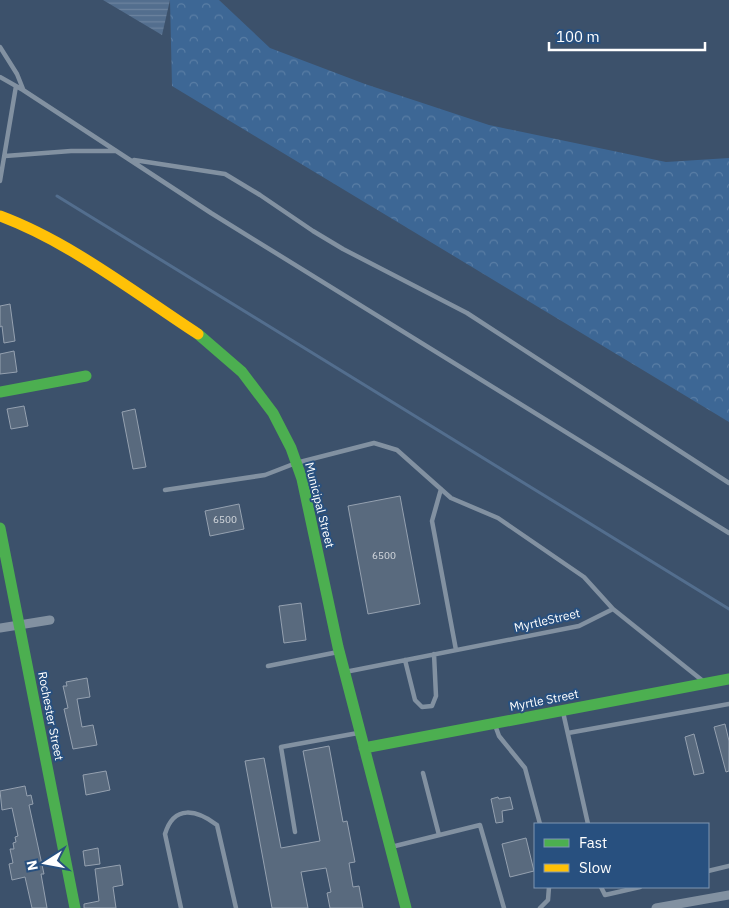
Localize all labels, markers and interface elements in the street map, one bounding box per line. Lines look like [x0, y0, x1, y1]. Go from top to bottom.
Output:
scale bar [549, 20, 705, 52]
text: 100 m [556, 27, 600, 46]
street label: Municipal Street [302, 461, 338, 549]
house number: 6500 [213, 513, 237, 526]
house number: 6500 [372, 549, 396, 562]
street label: MyrtleStreet [513, 605, 581, 635]
street label: Rochester Street [35, 670, 67, 762]
street label: Myrtle Street [508, 686, 580, 714]
legend [534, 823, 709, 888]
text: Fast [579, 833, 607, 852]
north arrow [20, 838, 70, 888]
text: Slow [579, 858, 612, 877]
text: N [22, 859, 42, 872]

